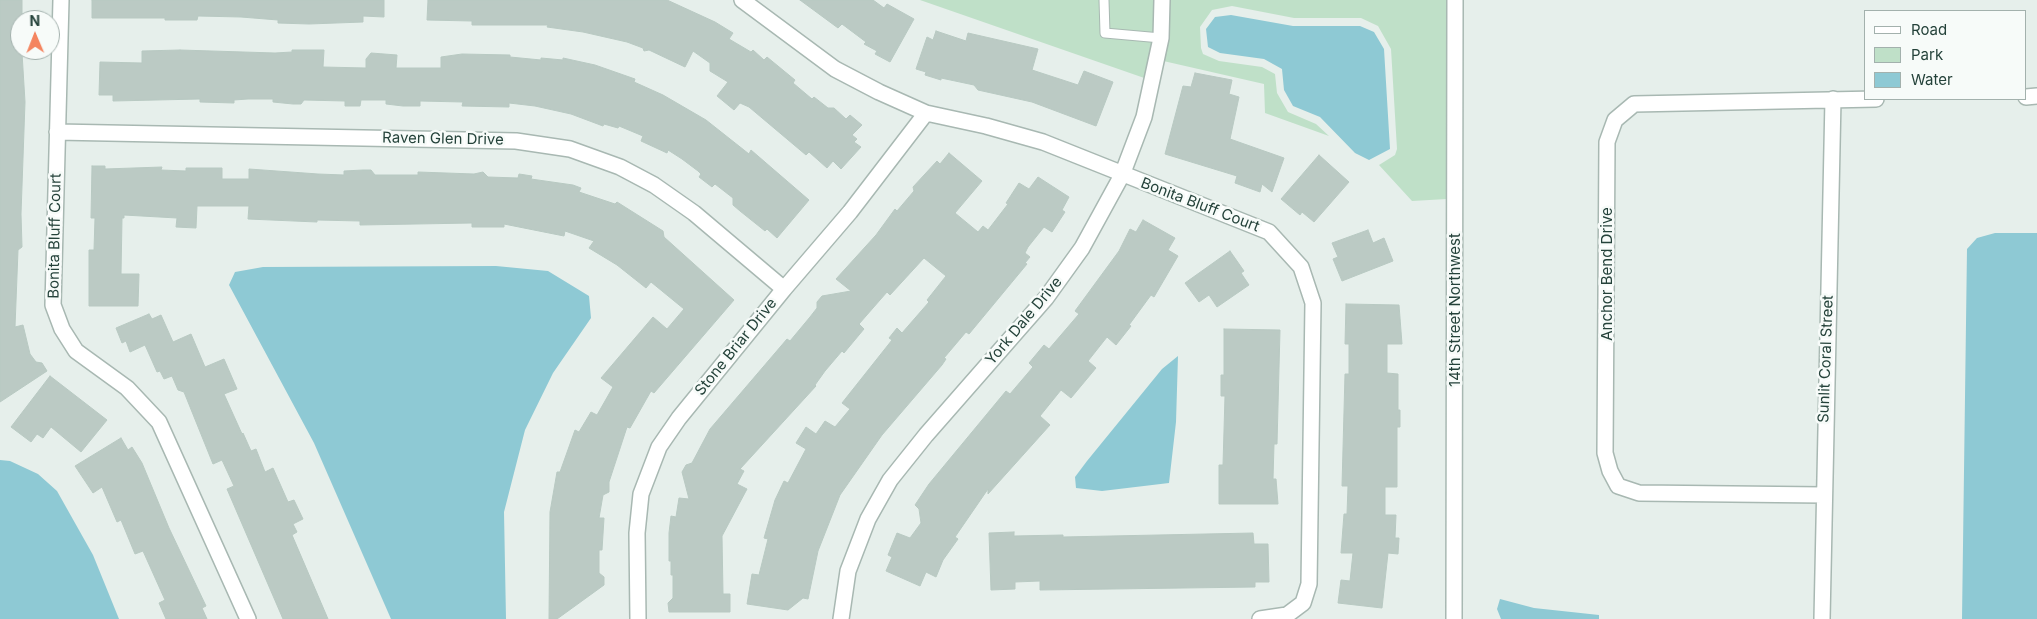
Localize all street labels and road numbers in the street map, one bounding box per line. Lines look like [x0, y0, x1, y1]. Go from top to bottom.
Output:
street label: Raven Glen Drive [382, 129, 504, 149]
street label: Bonita Bluff Court [45, 173, 65, 299]
street label: Bonita Bluff Court [1138, 174, 1262, 236]
street label: Anchor Bend Drive [1598, 207, 1616, 341]
street label: 14th Street Northwest [1446, 233, 1464, 387]
street label: York Dale Drive [982, 273, 1066, 369]
street label: Stone Briar Drive [691, 295, 781, 399]
street label: Sunlit Coral Street [1815, 295, 1837, 423]

